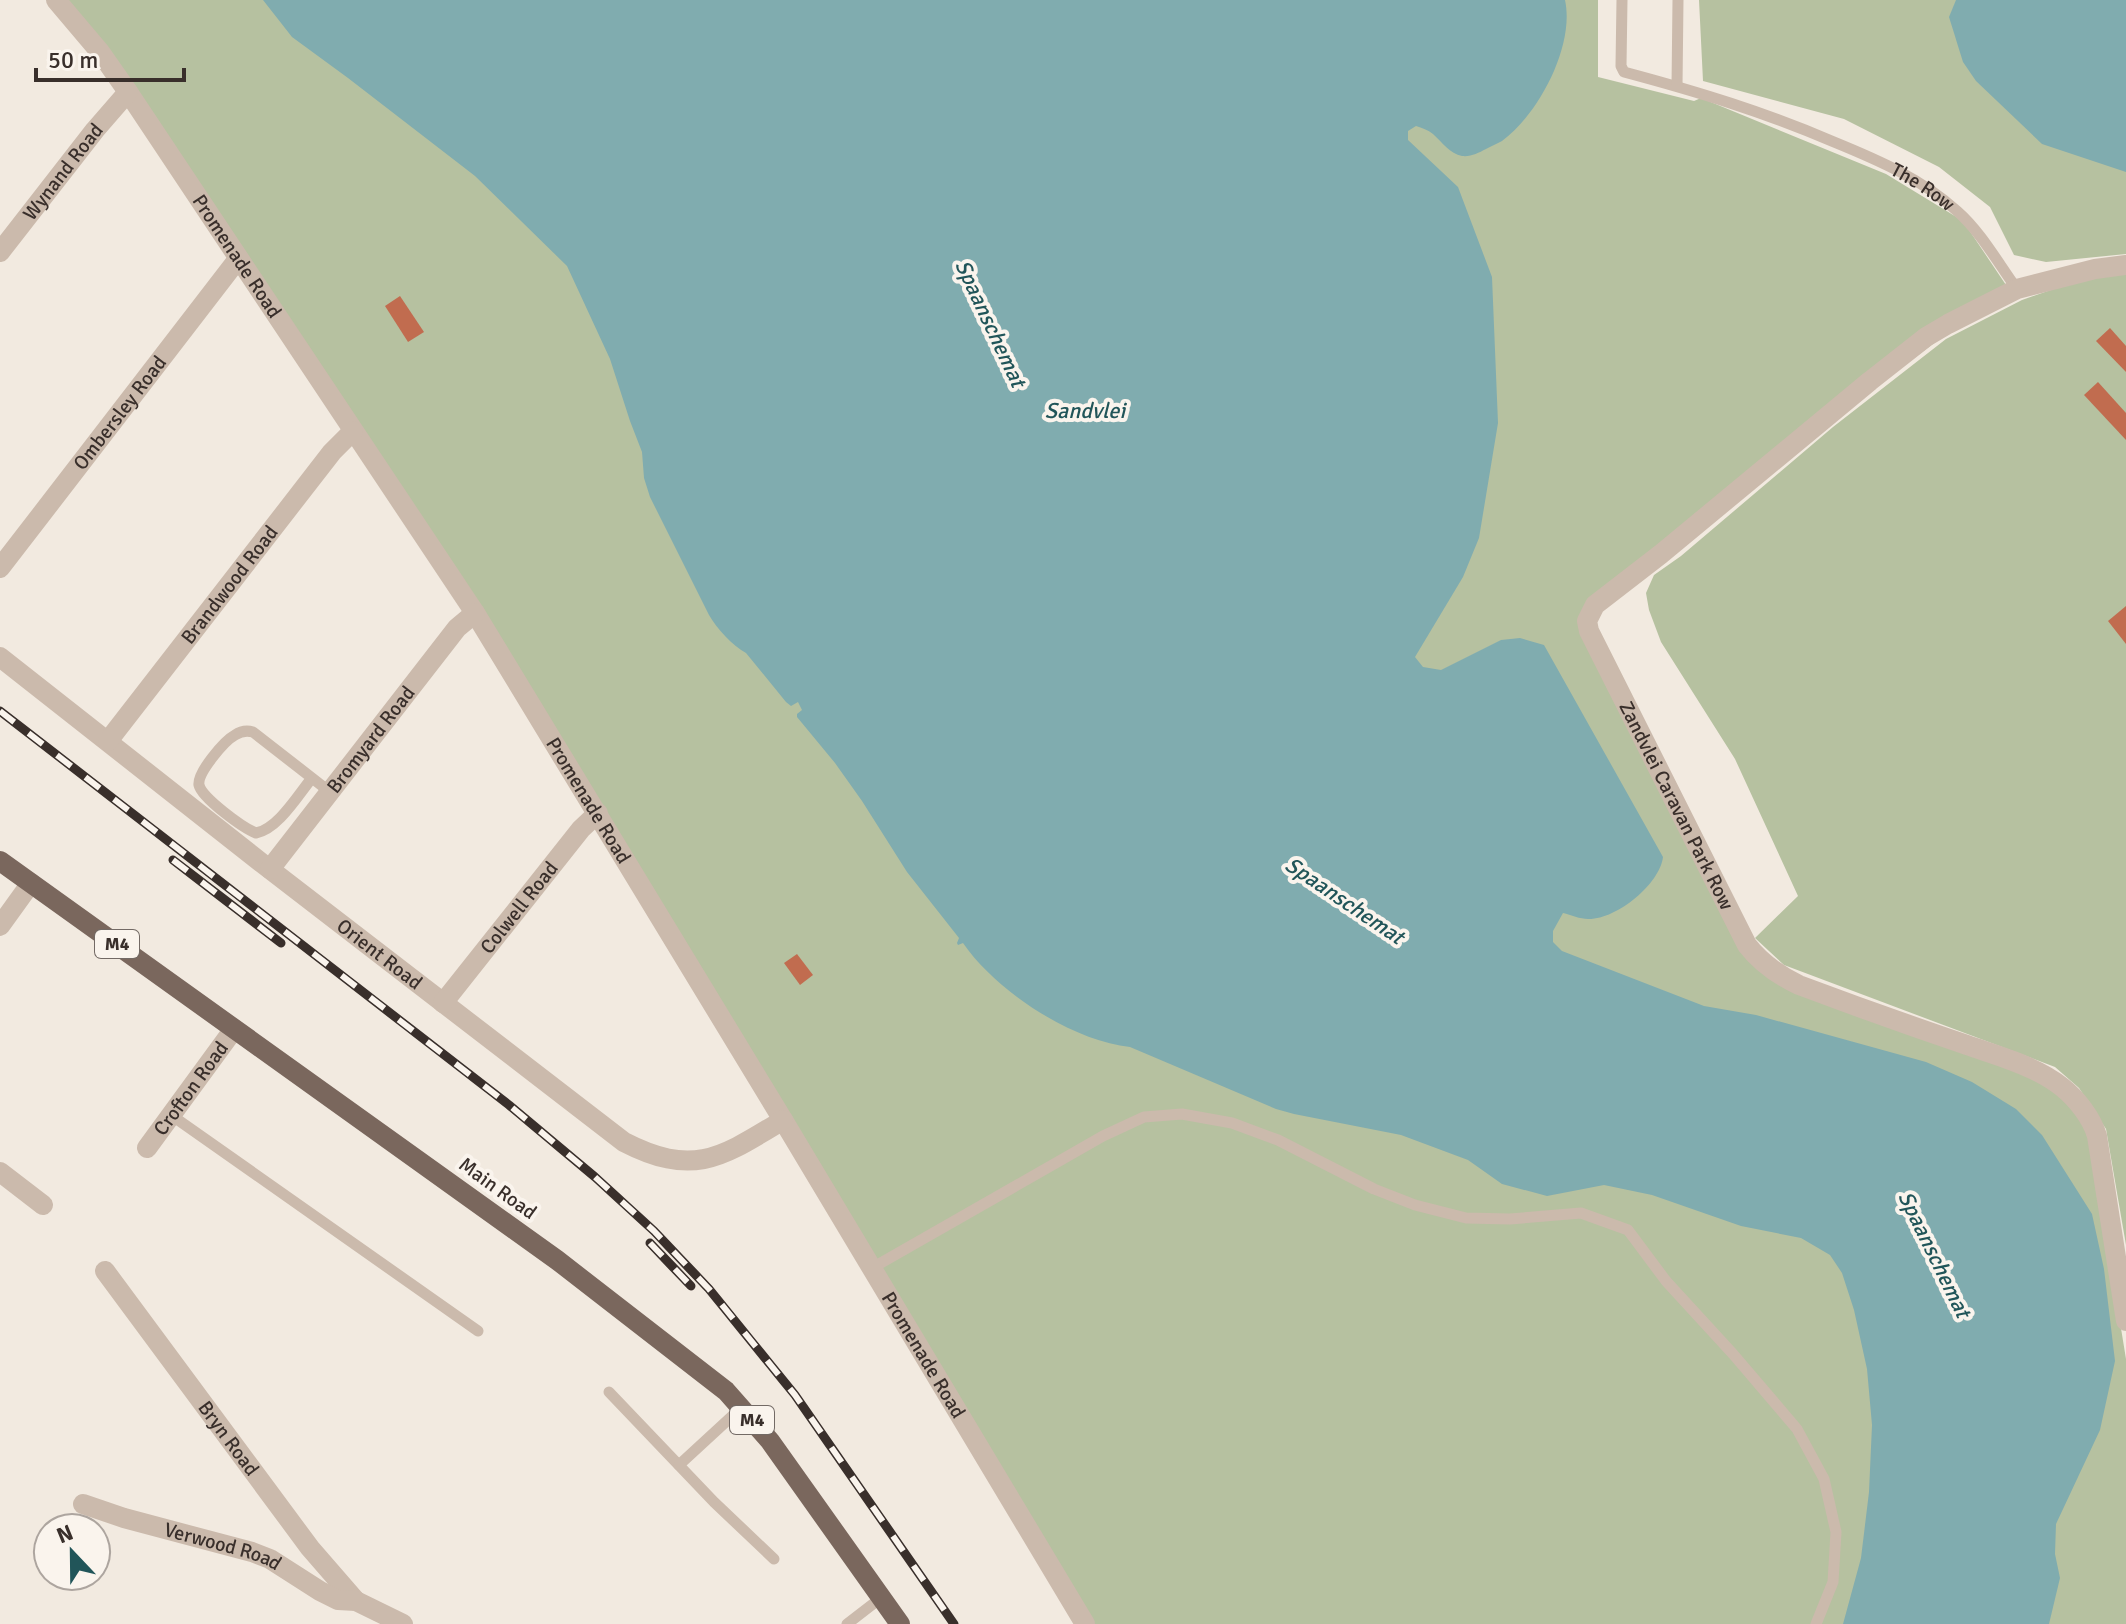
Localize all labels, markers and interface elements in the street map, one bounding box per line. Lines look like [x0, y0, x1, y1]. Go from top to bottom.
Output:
scale bar [36, 32, 184, 82]
text: 50 m [48, 45, 98, 75]
street label: Wynand Road [18, 118, 108, 225]
street label: The Row [1886, 157, 1960, 217]
street label: Promenade Road [187, 190, 287, 323]
water label: Spaanschemat [949, 255, 1033, 393]
street label: Ombersley Road [68, 351, 172, 475]
water label: Sandvlei [1045, 397, 1127, 424]
street label: Brandwood Road [176, 520, 284, 649]
street label: Bromyard Road [321, 681, 420, 798]
street label: Zandvlei Caravan Park Row [1613, 697, 1739, 915]
street label: Promenade Road [540, 733, 636, 868]
water label: Spaanschemat [1280, 851, 1411, 951]
street label: Colwell Road [475, 856, 564, 959]
street label: Orient Road [332, 913, 427, 995]
road number: M4 [95, 930, 139, 958]
street label: Crofton Road [148, 1036, 234, 1141]
street label: Main Road [454, 1152, 541, 1225]
water label: Spaanschemat [1892, 1187, 1978, 1324]
street label: Promenade Road [876, 1287, 971, 1423]
street label: Bryn Road [192, 1396, 264, 1481]
road number: M4 [730, 1406, 774, 1434]
north arrow [32, 1512, 112, 1592]
street label: Verwood Road [161, 1517, 286, 1576]
text: N [53, 1519, 77, 1549]

